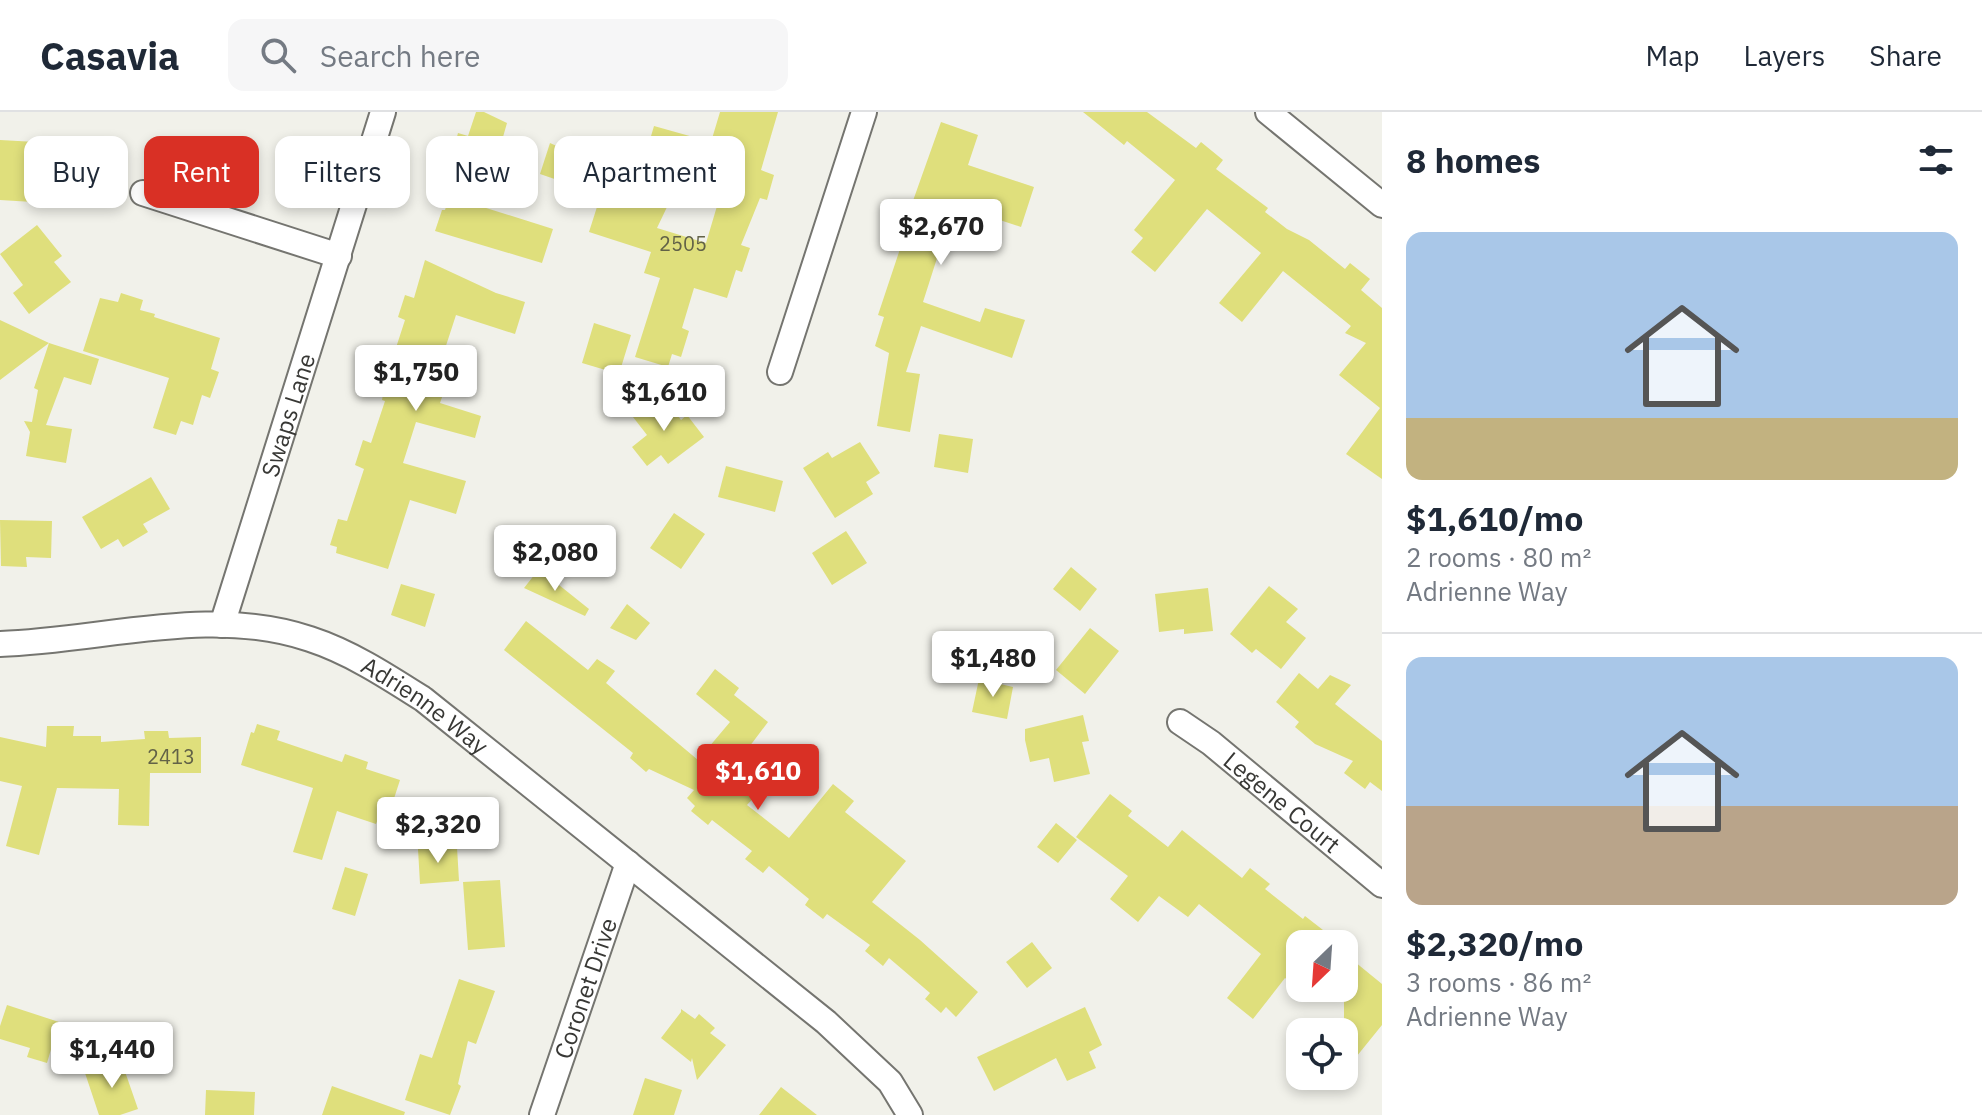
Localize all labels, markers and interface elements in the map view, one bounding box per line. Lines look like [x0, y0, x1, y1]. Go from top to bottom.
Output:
search box [228, 19, 788, 91]
text: Casavia [40, 31, 180, 80]
icon: search [256, 33, 300, 77]
text: Search here [320, 36, 481, 75]
text: Map [1645, 37, 1699, 74]
text: Layers [1743, 37, 1825, 74]
text: Share [1869, 37, 1942, 74]
chip: Buy [24, 136, 128, 208]
chip: Rent [144, 136, 259, 208]
chip: Filters [275, 136, 410, 208]
chip: New [426, 136, 538, 208]
chip: Apartment [554, 136, 745, 208]
text: 8 homes [1406, 138, 1541, 182]
icon: filters [1914, 138, 1958, 182]
pin: $2,670 [876, 199, 1006, 267]
text: $2,670 [898, 208, 984, 242]
house number: 2505 [659, 230, 707, 257]
icon: home [1610, 284, 1754, 428]
pin: $1,750 [351, 345, 481, 413]
street label: Swaps Lane [253, 349, 322, 481]
text: $1,750 [373, 354, 459, 388]
pin: $1,610 [599, 365, 729, 433]
text: $1,610 [621, 374, 707, 408]
text: $1,610/mo [1406, 496, 1583, 540]
pin: $2,080 [490, 525, 620, 593]
text: $2,080 [512, 534, 598, 568]
text: 2 rooms · 80 m² [1406, 540, 1591, 574]
text: Adrienne Way [1406, 574, 1568, 608]
pin: $1,480 [928, 631, 1058, 699]
text: $1,480 [950, 640, 1036, 674]
street label: Adrienne Way [356, 649, 495, 761]
icon: home [1610, 709, 1754, 853]
house number: 2413 [147, 743, 195, 770]
pin: $1,610 [693, 744, 823, 812]
street label: Legene Court [1217, 744, 1347, 860]
text: $1,610 [715, 753, 801, 787]
pin: $2,320 [373, 797, 503, 865]
text: $2,320 [395, 806, 481, 840]
street label: Coronet Drive [546, 913, 624, 1063]
text: $2,320/mo [1406, 921, 1583, 965]
north arrow [1286, 930, 1358, 1002]
map controls [1286, 930, 1358, 1090]
text: 3 rooms · 86 m² [1406, 965, 1591, 999]
text: Adrienne Way [1406, 999, 1568, 1033]
button: locate [1286, 1018, 1358, 1090]
pin: $1,440 [47, 1022, 177, 1090]
text: $1,440 [69, 1031, 155, 1065]

